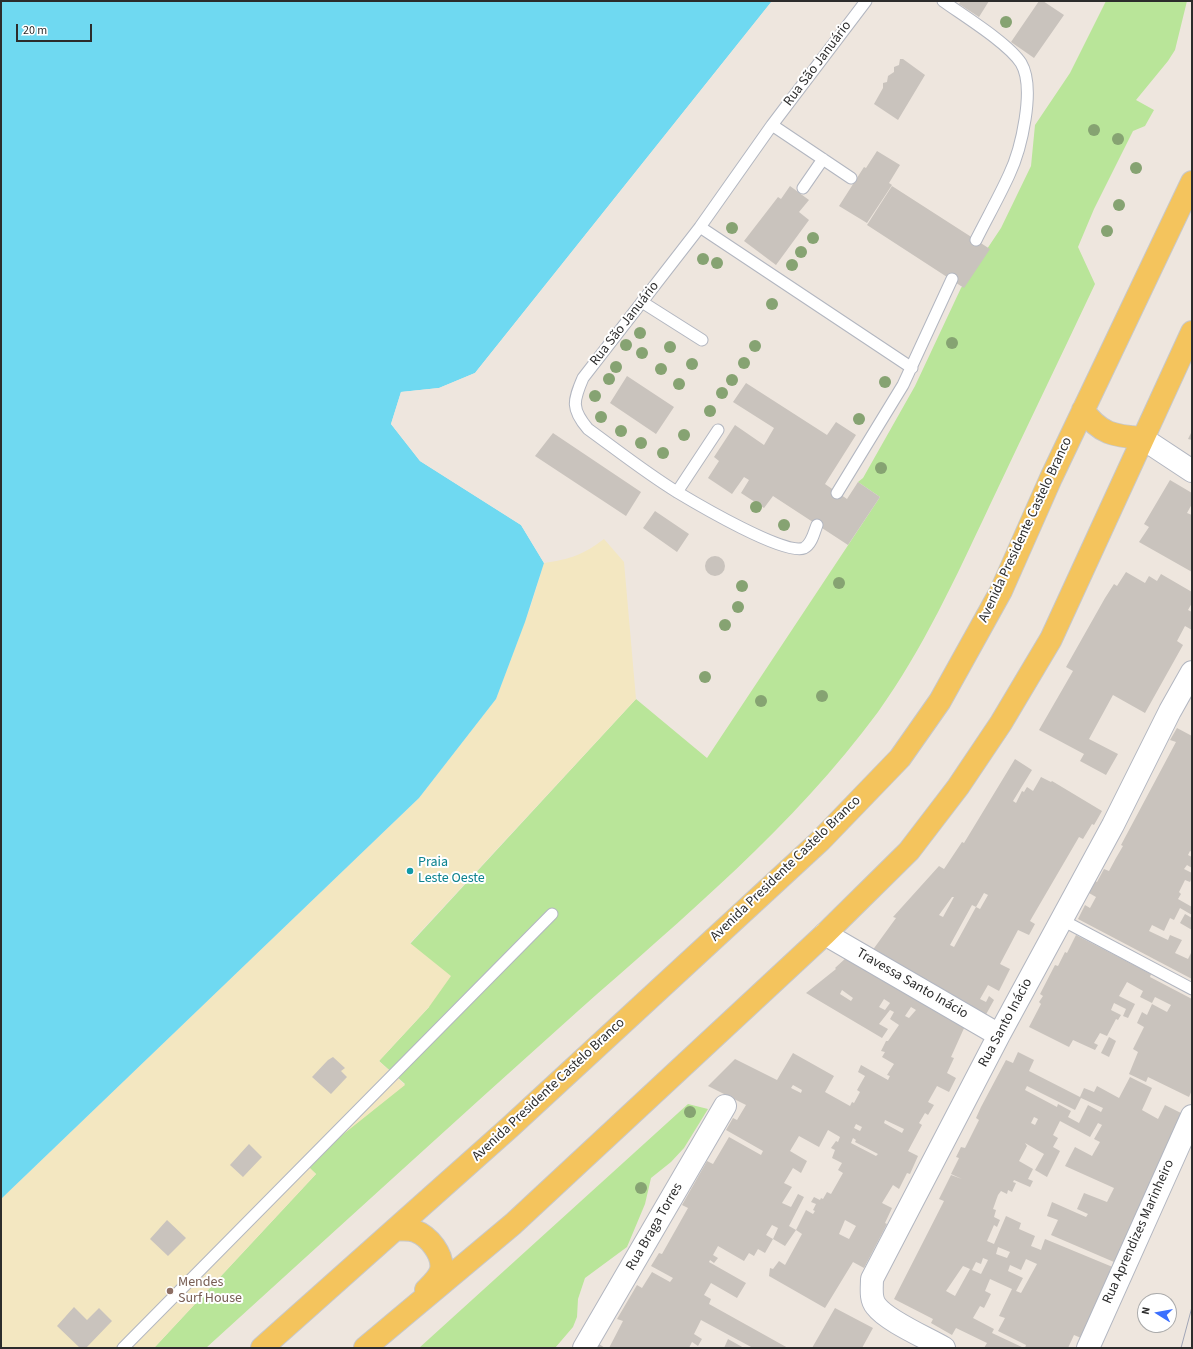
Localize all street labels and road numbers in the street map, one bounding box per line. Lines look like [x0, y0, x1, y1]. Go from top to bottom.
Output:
street label: Rua São Januário [780, 18, 856, 110]
street label: Rua São Januário [587, 279, 663, 369]
street label: Avenida Presidente Castelo Branco [976, 435, 1076, 625]
street label: Avenida Presidente Castelo Branco [707, 793, 865, 945]
street label: Travessa Santo Inácio [853, 945, 971, 1023]
street label: Rua Santo Inácio [975, 976, 1037, 1070]
street label: Avenida Presidente Castelo Branco [469, 1015, 629, 1165]
street label: Rua Aprendizes Marinheiro [1100, 1157, 1178, 1307]
street label: Rua Braga Torres [623, 1180, 687, 1274]

